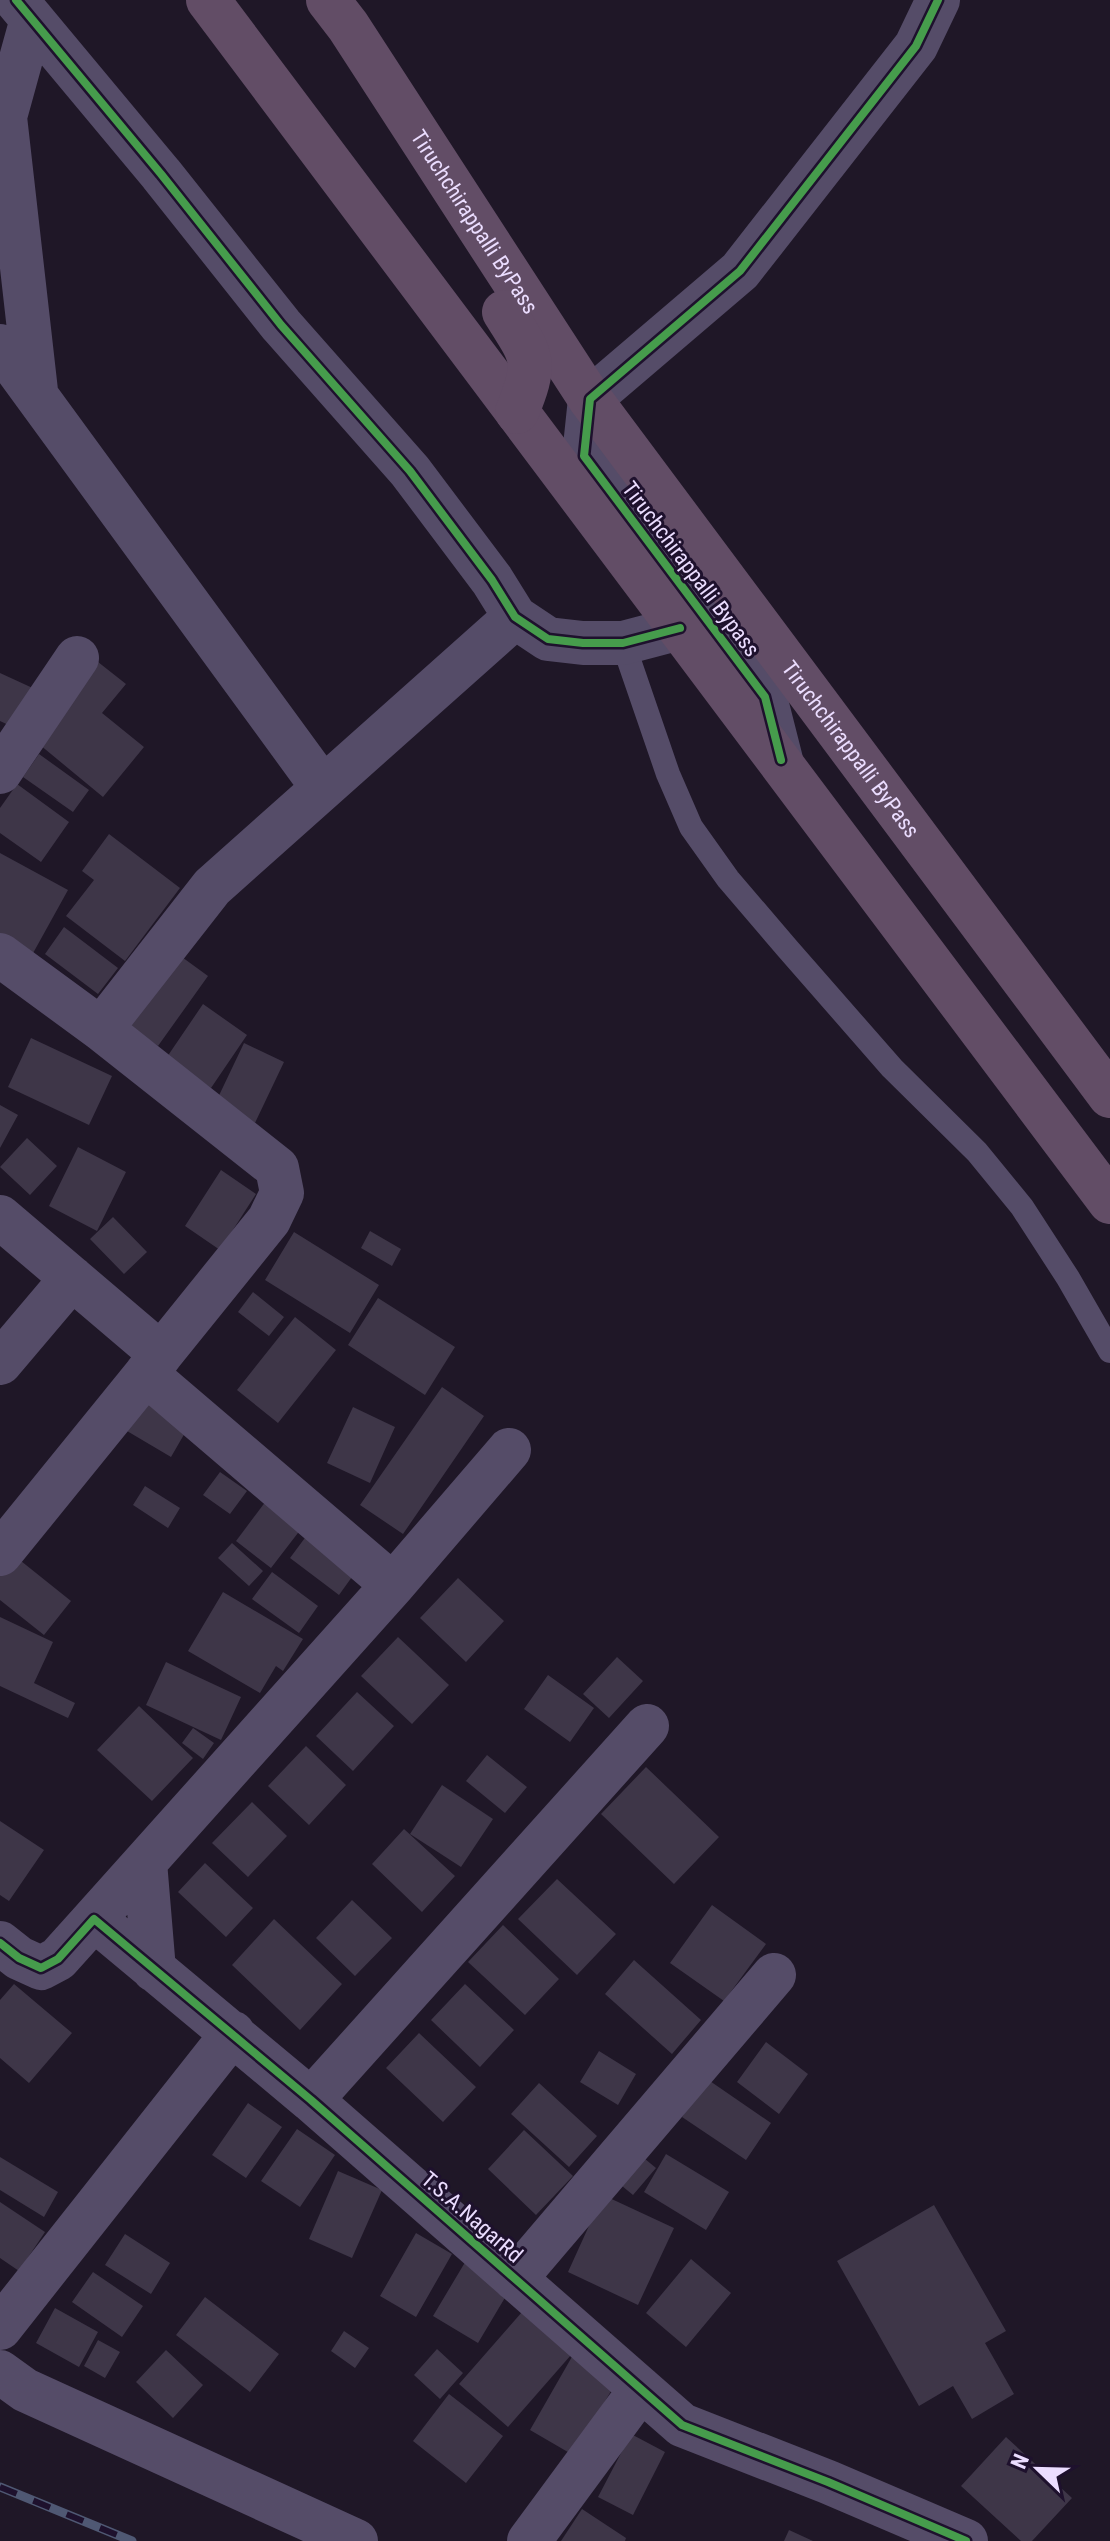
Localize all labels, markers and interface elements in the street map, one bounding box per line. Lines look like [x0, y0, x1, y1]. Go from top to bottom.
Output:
street label: Tiruchchirappalli ByPass [406, 125, 544, 318]
street label: Tiruchchirappalli Bypass [617, 477, 765, 661]
street label: Tiruchchirappalli ByPass [777, 656, 925, 842]
street label: T.S.A.NagarRd [416, 2166, 528, 2268]
north arrow [998, 2429, 1078, 2509]
text: N [1006, 2450, 1034, 2472]

